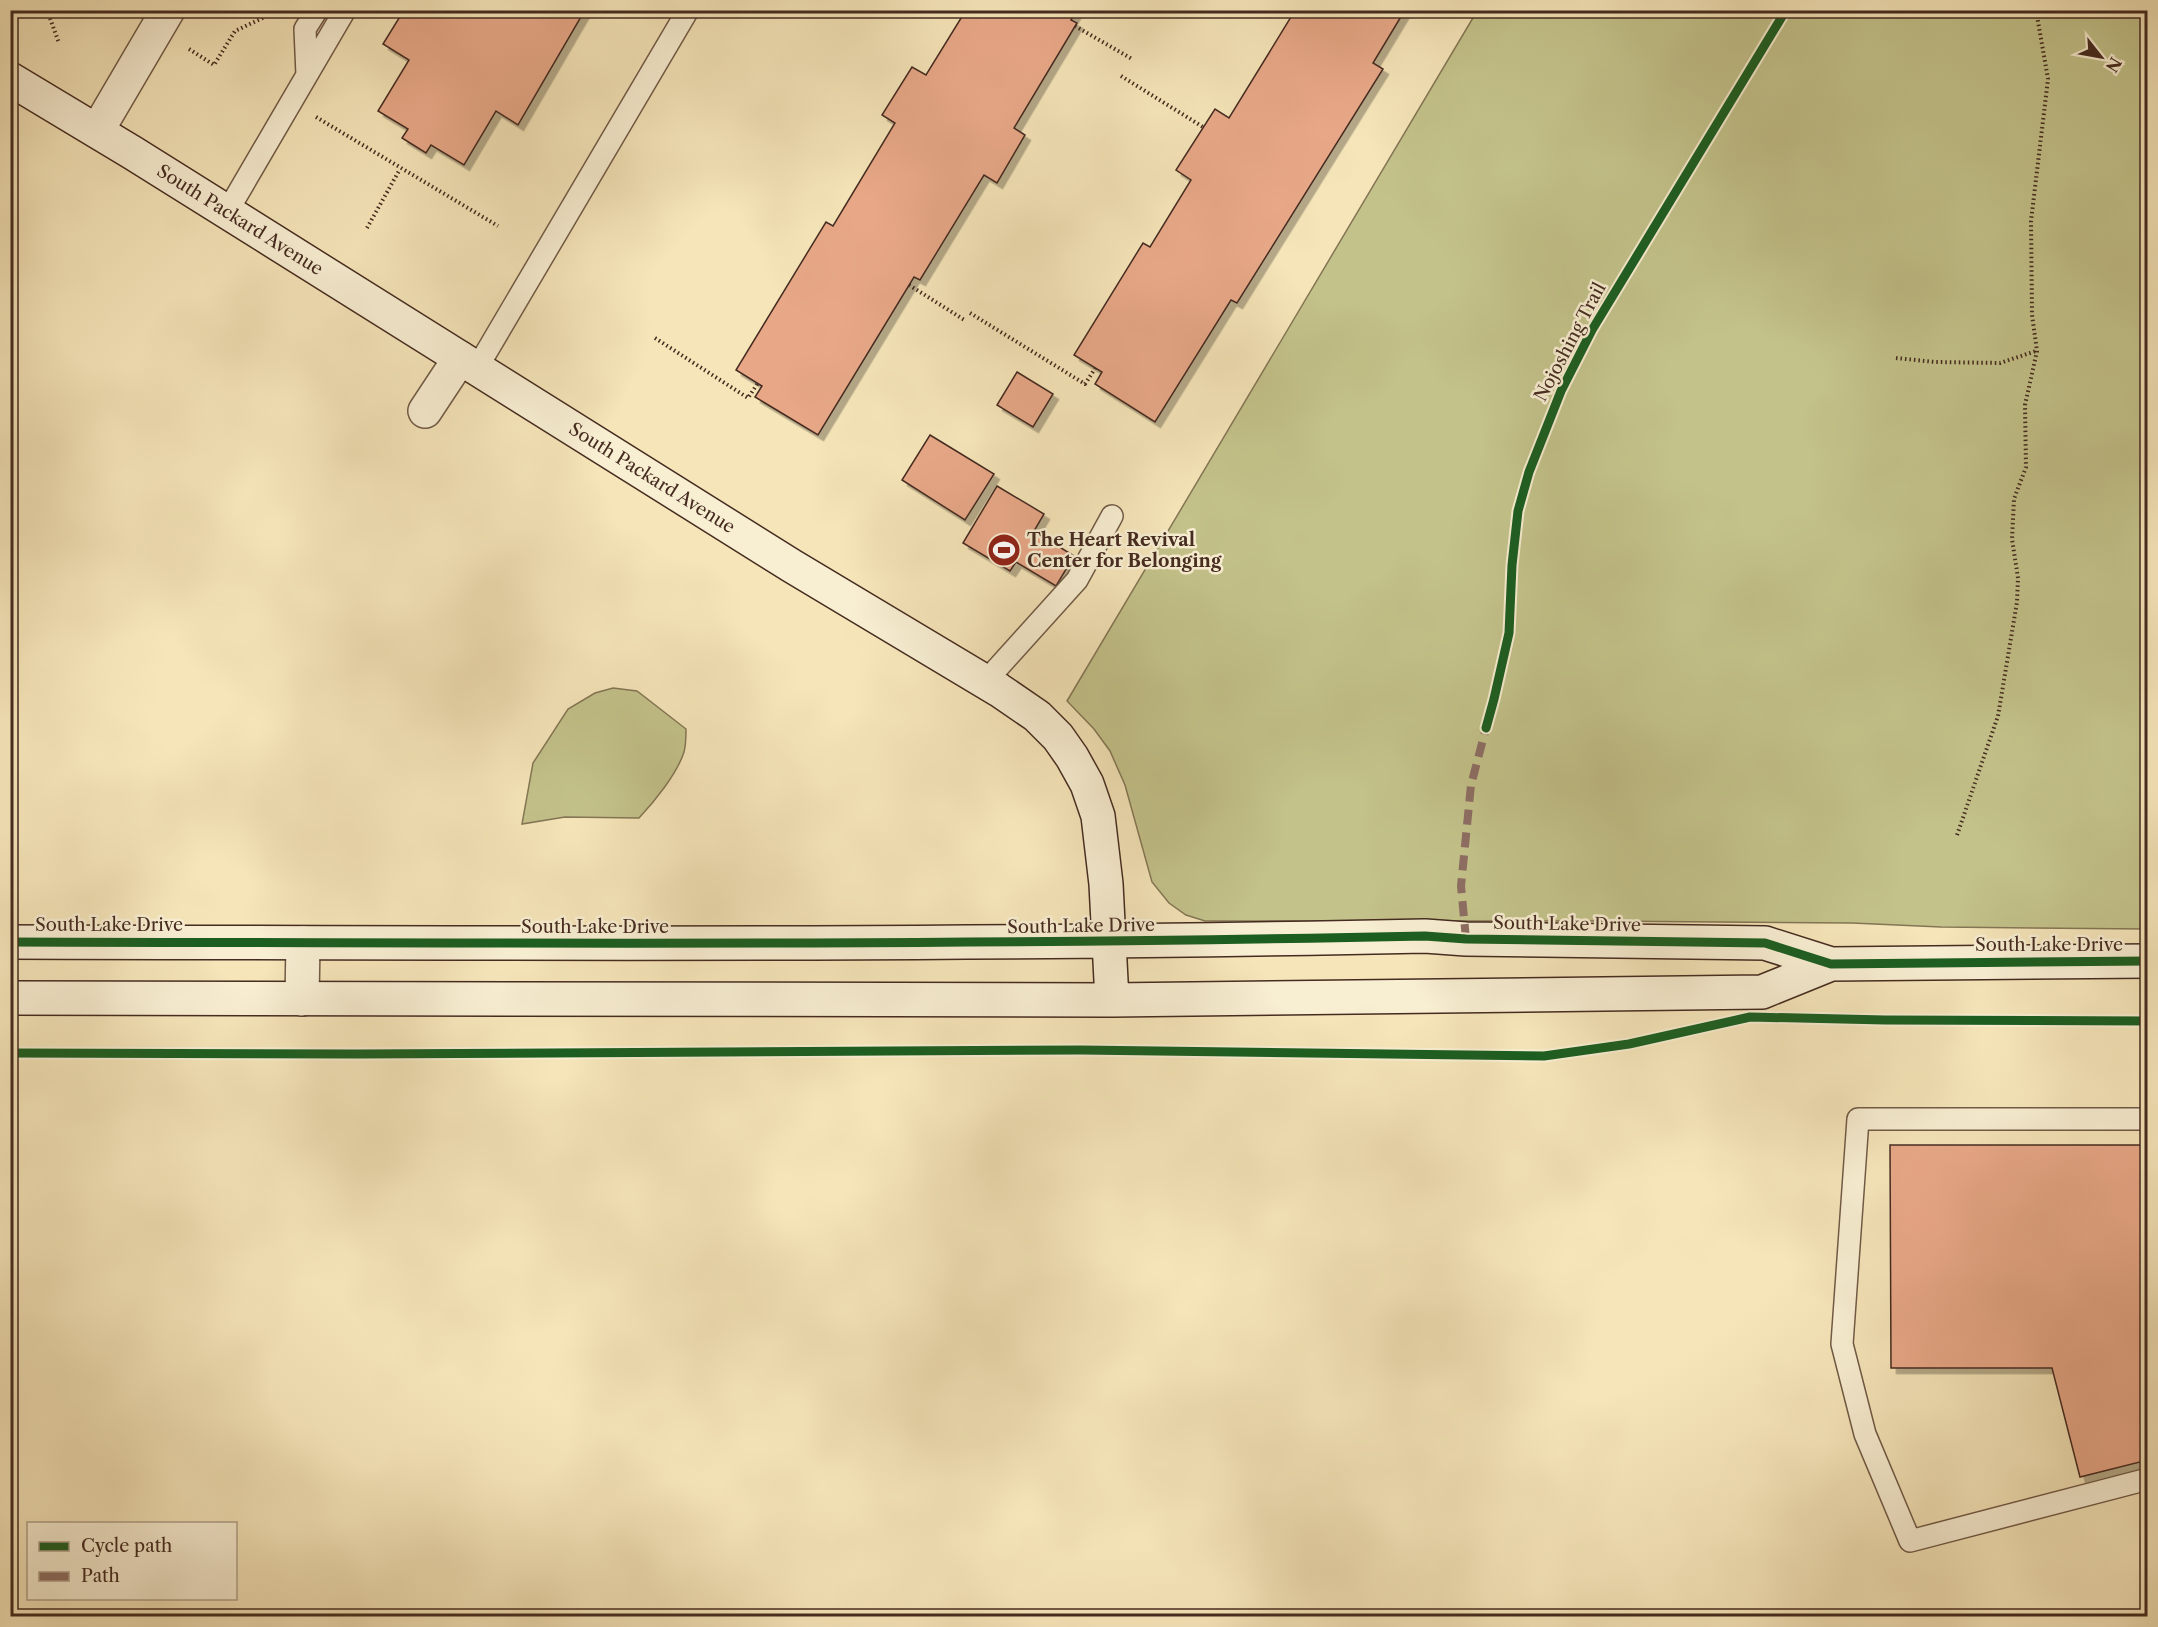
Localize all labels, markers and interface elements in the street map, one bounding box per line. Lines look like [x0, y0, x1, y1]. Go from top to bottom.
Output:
north arrow [2071, 27, 2131, 87]
text: N [2102, 54, 2126, 76]
street label: South Packard Avenue [153, 160, 327, 280]
street label: Nojoshing Trail [1529, 279, 1611, 405]
street label: South Packard Avenue [565, 418, 739, 538]
place label: The Heart Revival Center for Belonging [1027, 529, 1222, 572]
sports icon: The Heart Revival Center for Belonging [986, 532, 1022, 568]
street label: South Lake Drive [1493, 912, 1641, 936]
street label: South Lake Drive [35, 914, 183, 936]
street label: South Lake Drive [1007, 914, 1155, 938]
street label: South Lake Drive [521, 916, 669, 938]
street label: South Lake Drive [1975, 934, 2123, 956]
legend [27, 1522, 237, 1600]
text: Cycle path [81, 1535, 172, 1557]
text: Path [81, 1565, 120, 1587]

